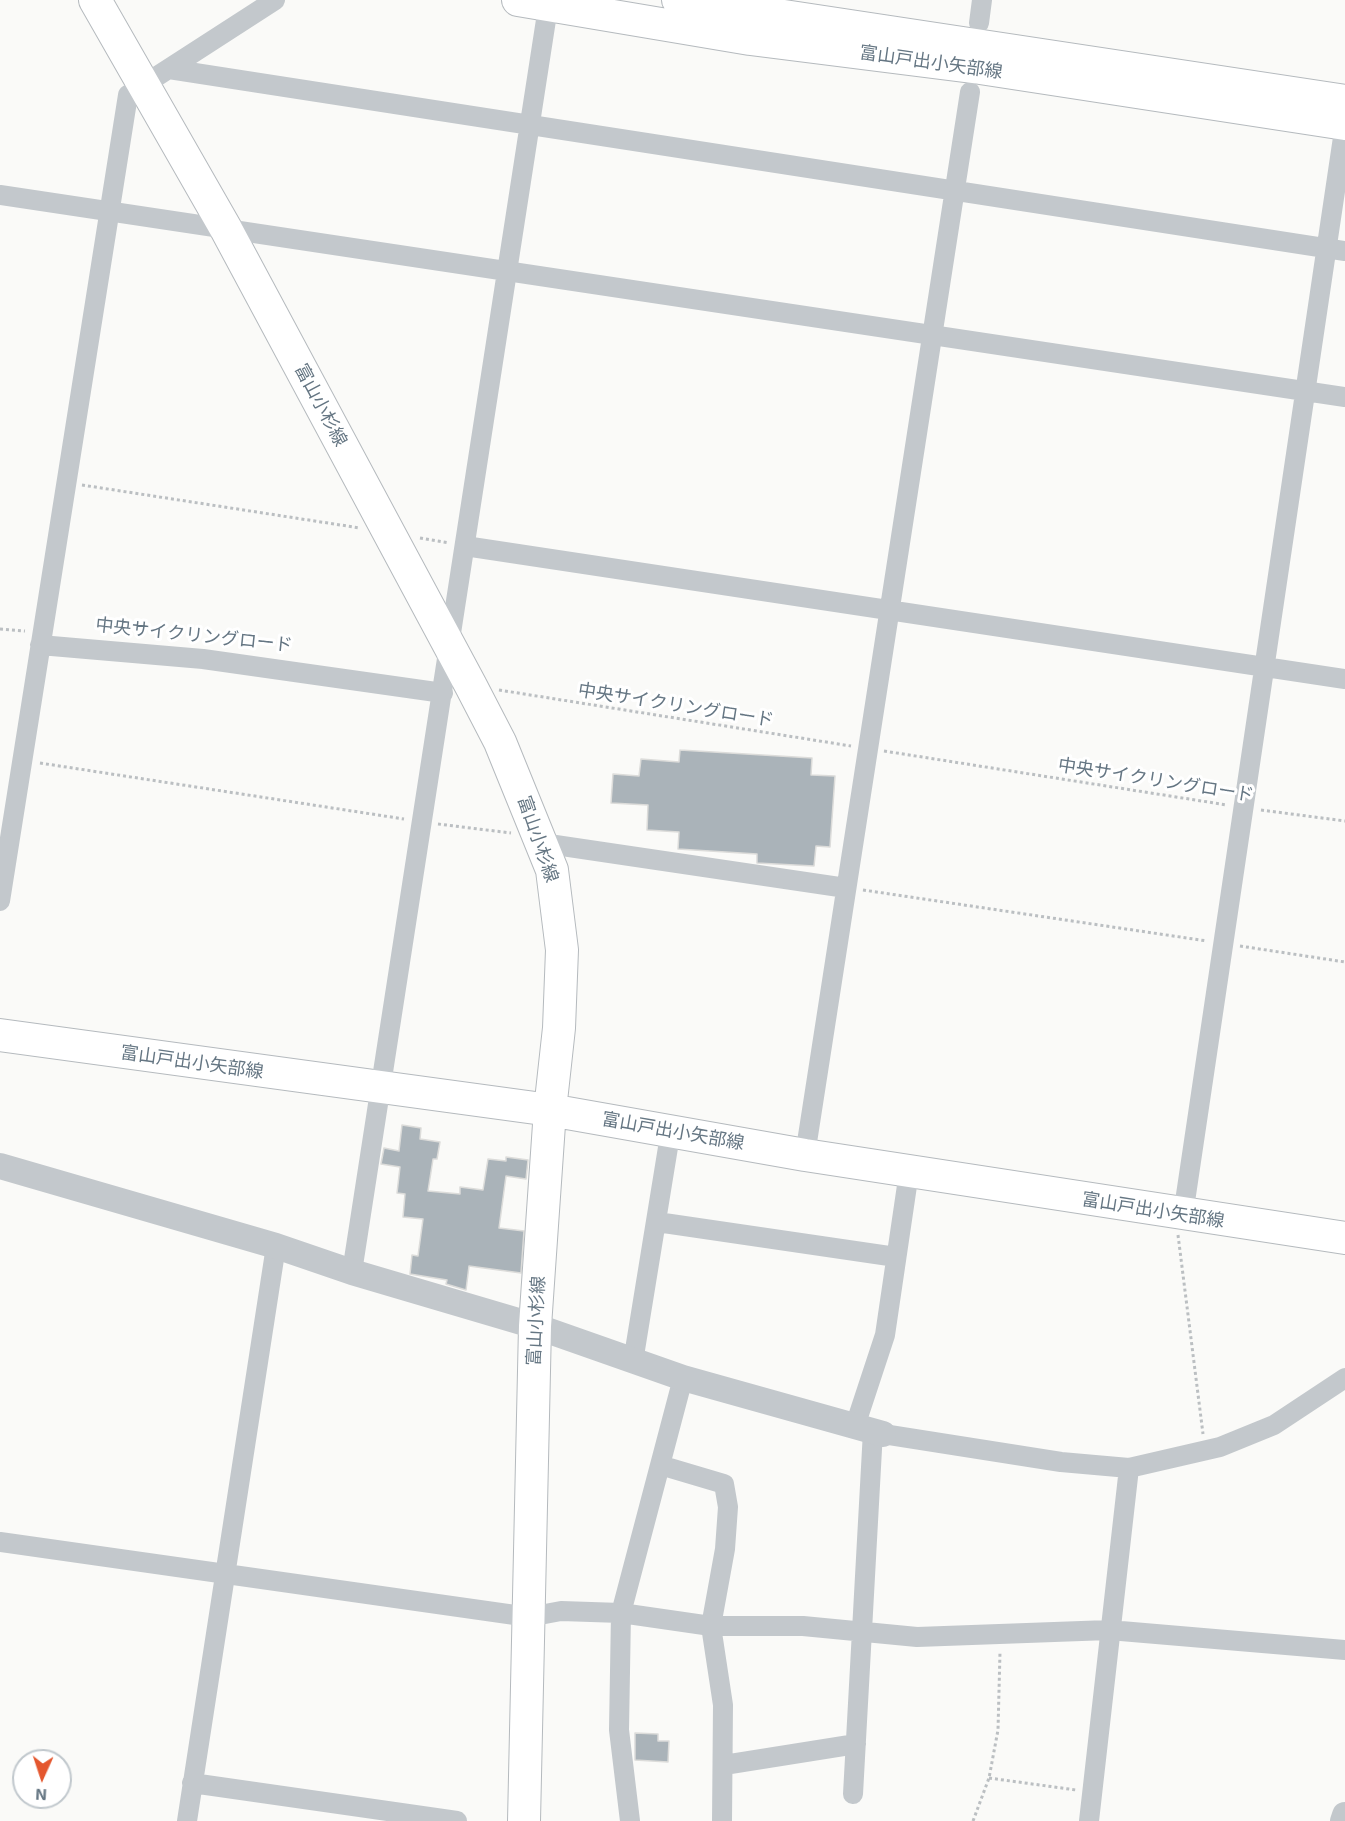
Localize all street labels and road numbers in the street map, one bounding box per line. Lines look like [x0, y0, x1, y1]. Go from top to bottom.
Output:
street label: 富山戸出小矢部線 [858, 41, 1004, 83]
street label: 富山小杉線 [290, 360, 352, 450]
street label: 中央サイクリングロード [94, 614, 294, 656]
street label: 中央サイクリングロード [577, 679, 775, 731]
street label: 中央サイクリングロード [1057, 754, 1255, 806]
street label: 富山小杉線 [513, 793, 563, 885]
street label: 富山戸出小矢部線 [119, 1041, 265, 1083]
street label: 富山戸出小矢部線 [600, 1108, 746, 1154]
street label: 富山戸出小矢部線 [1080, 1188, 1226, 1232]
street label: 富山小杉線 [523, 1275, 549, 1367]

